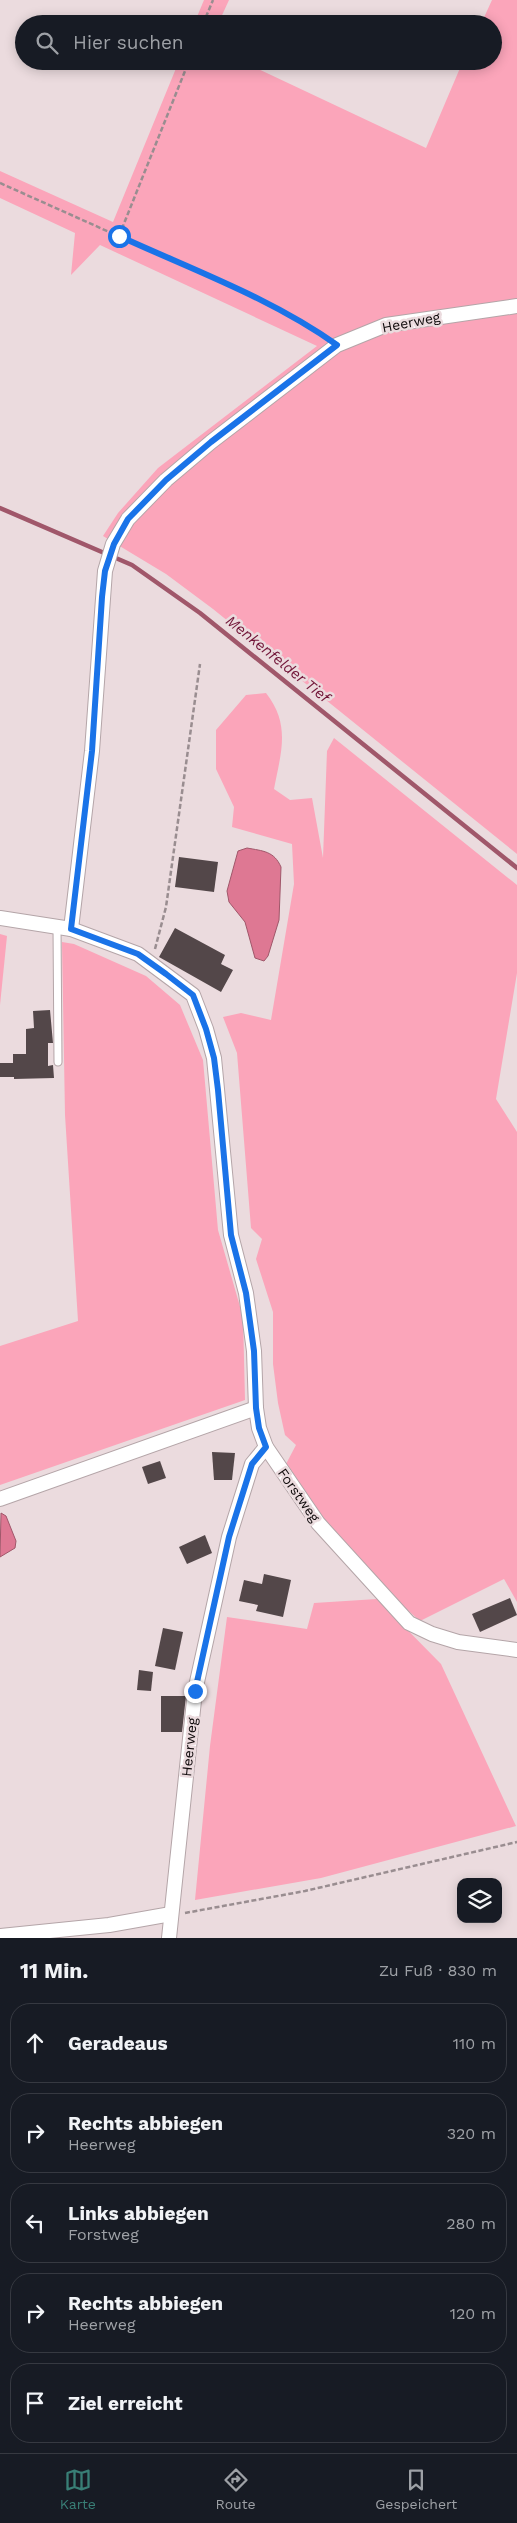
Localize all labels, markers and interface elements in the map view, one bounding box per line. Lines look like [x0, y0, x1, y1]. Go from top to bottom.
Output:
search box [15, 15, 502, 70]
icon: search [33, 29, 61, 57]
text: Hier suchen [73, 31, 184, 54]
route start [108, 225, 131, 248]
street label: Heerweg [380, 308, 442, 335]
water label: Menkenfelder Tief [222, 612, 335, 708]
street label: Forstweg [275, 1465, 324, 1525]
route end [184, 1680, 207, 1703]
street label: Heerweg [178, 1716, 200, 1777]
map controls [457, 1878, 502, 1923]
button: layers [457, 1878, 502, 1923]
text: 11 Min. [20, 1958, 88, 1983]
text: Zu Fuß · 830 m [379, 1961, 497, 1980]
icon: ahead [21, 2029, 49, 2057]
text: Geradeaus [68, 2032, 168, 2055]
text: 110 m [453, 2034, 496, 2053]
text: Rechts abbiegen [68, 2112, 223, 2135]
icon: right [21, 2119, 49, 2147]
text: 320 m [447, 2124, 496, 2143]
text: Heerweg [68, 2135, 135, 2154]
text: Links abbiegen [68, 2202, 209, 2225]
icon: left [21, 2209, 49, 2237]
text: 280 m [446, 2214, 496, 2233]
text: Forstweg [68, 2225, 139, 2244]
text: Rechts abbiegen [68, 2292, 223, 2315]
icon: right [21, 2299, 49, 2327]
text: 120 m [450, 2304, 496, 2323]
text: Heerweg [68, 2315, 135, 2334]
icon: arrive [21, 2389, 49, 2417]
text: Ziel erreicht [68, 2392, 183, 2415]
tab: Karte [60, 2466, 96, 2512]
tab: Route [216, 2466, 256, 2512]
tab: Gespeichert [375, 2466, 457, 2512]

